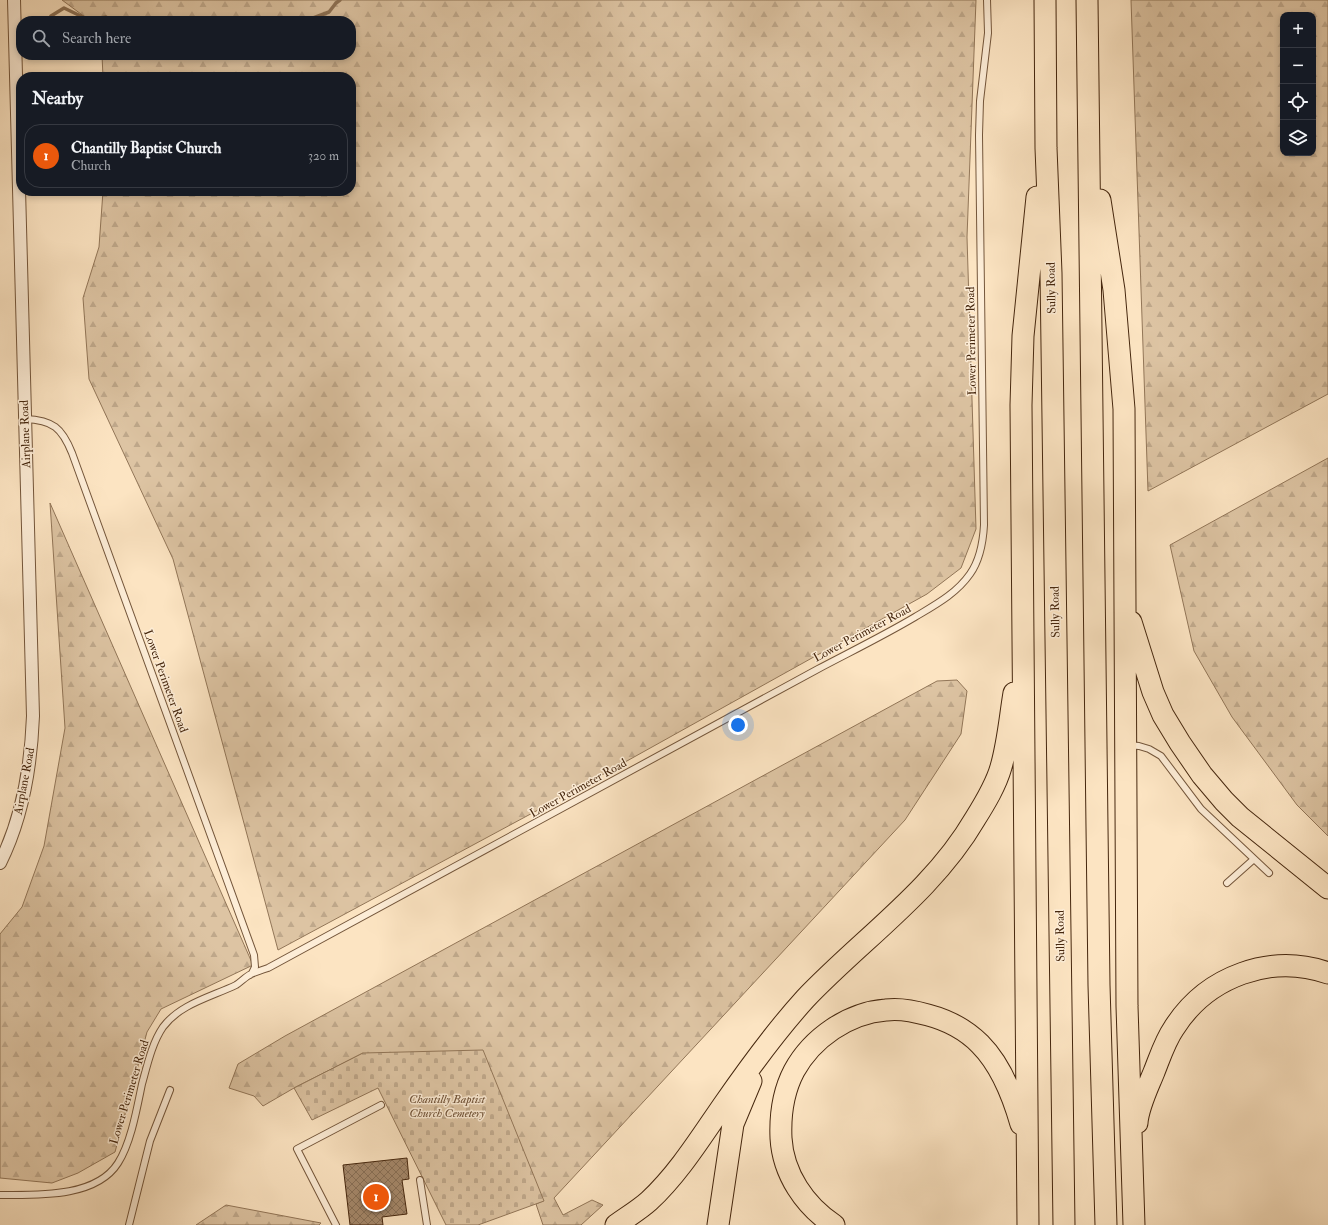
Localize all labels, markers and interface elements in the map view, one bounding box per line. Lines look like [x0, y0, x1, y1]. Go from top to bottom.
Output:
map controls [1280, 12, 1316, 156]
button: + [1280, 12, 1316, 48]
search box [16, 16, 356, 60]
icon: search [30, 27, 52, 49]
text: Search here [62, 29, 131, 48]
button: − [1280, 48, 1316, 84]
button: locate [1280, 84, 1316, 120]
text: Nearby [32, 88, 83, 109]
button: layers [1280, 120, 1316, 156]
text: Chantilly Baptist Church [71, 139, 221, 158]
text: 1 [44, 148, 48, 164]
text: 320 m [308, 148, 339, 164]
text: Church [71, 158, 111, 174]
street label: Sully Road [1044, 262, 1059, 314]
street label: Lower Perimeter Road [963, 287, 980, 395]
street label: Airplane Road [17, 400, 34, 469]
street label: Sully Road [1048, 586, 1063, 638]
street label: Lower Perimeter Road [811, 601, 914, 666]
street label: Lower Perimeter Road [140, 628, 191, 735]
your location [728, 715, 748, 735]
street label: Airplane Road [10, 746, 38, 817]
street label: Lower Perimeter Road [527, 756, 629, 821]
street label: Sully Road [1053, 910, 1068, 962]
street label: Lower Perimeter Road [106, 1038, 153, 1146]
park label: Chantilly Baptist Church Cemetery [409, 1092, 486, 1121]
pin: 1 [363, 1182, 389, 1212]

